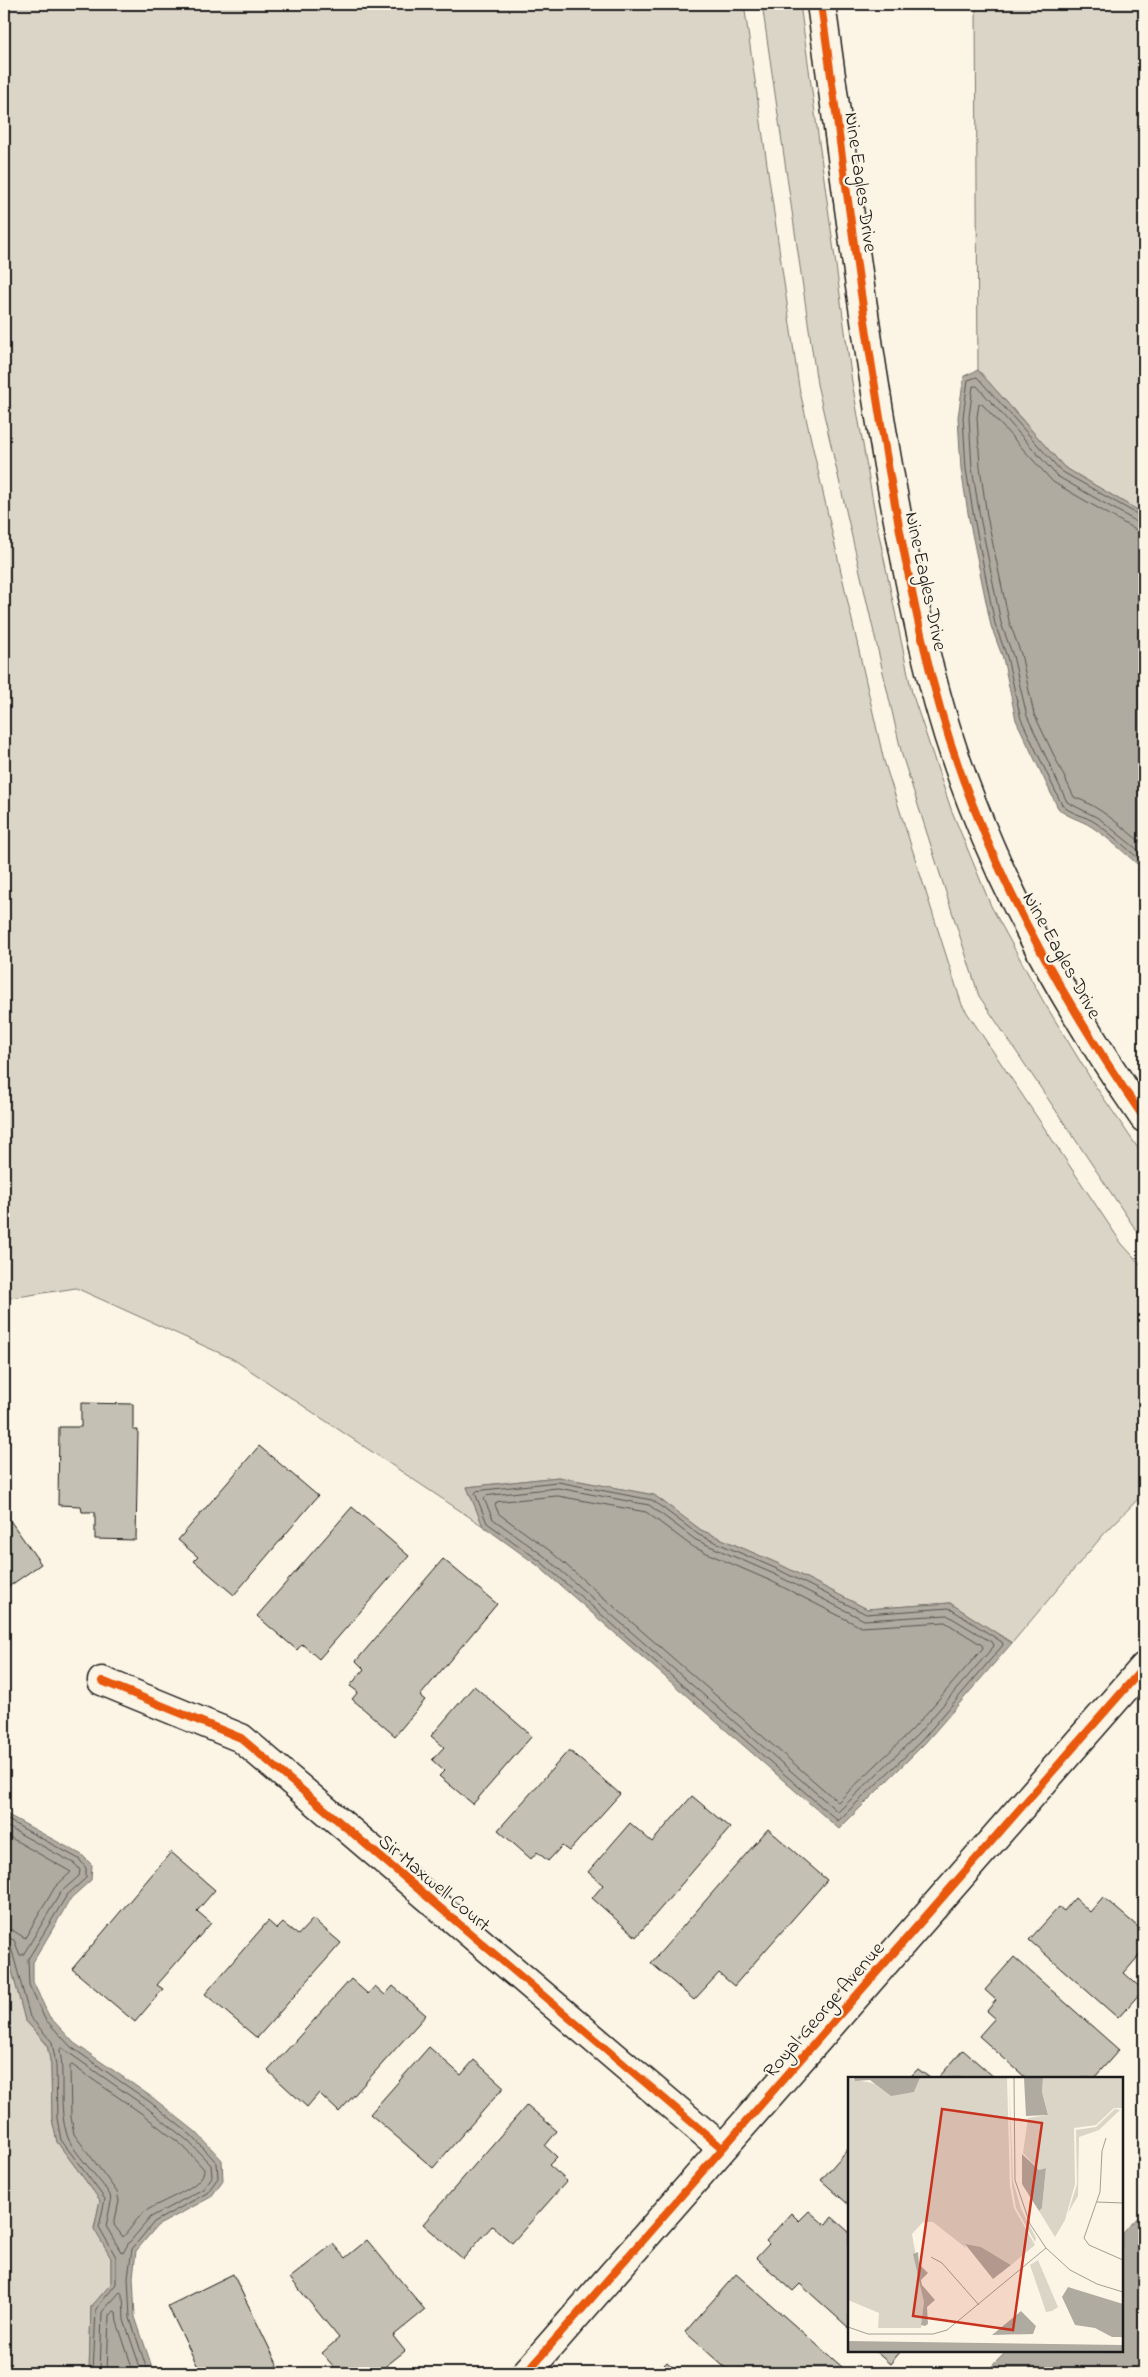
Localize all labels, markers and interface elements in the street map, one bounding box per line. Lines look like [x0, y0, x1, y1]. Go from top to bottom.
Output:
street label: Nine Eagles Drive [834, 110, 884, 255]
street label: Nine Eagles Drive [895, 509, 953, 654]
street label: Nine Eagles Drive [1013, 887, 1108, 1026]
street label: Sir Maxwell Court [371, 1828, 496, 1940]
street label: Royal George Avenue [757, 1936, 893, 2086]
inset map [848, 2077, 1123, 2352]

